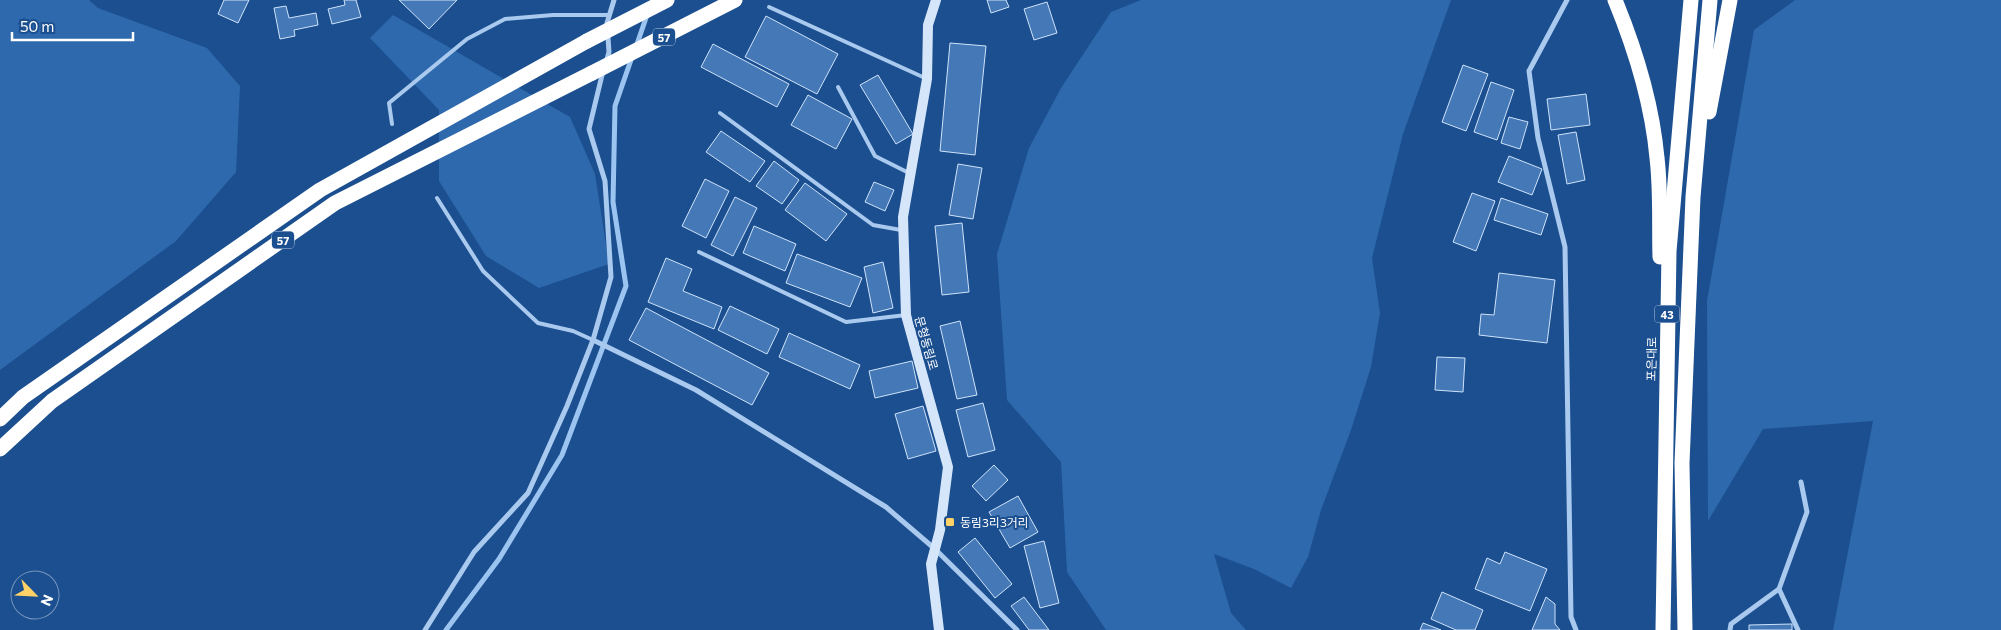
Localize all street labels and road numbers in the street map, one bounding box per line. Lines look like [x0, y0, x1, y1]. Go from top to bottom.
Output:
road number: 57 [653, 28, 675, 46]
road number: 57 [272, 232, 294, 248]
road number: 43 [1654, 306, 1680, 322]
street label: 문형동림로 [913, 315, 941, 371]
street label: 포은대로 [1644, 337, 1658, 381]

